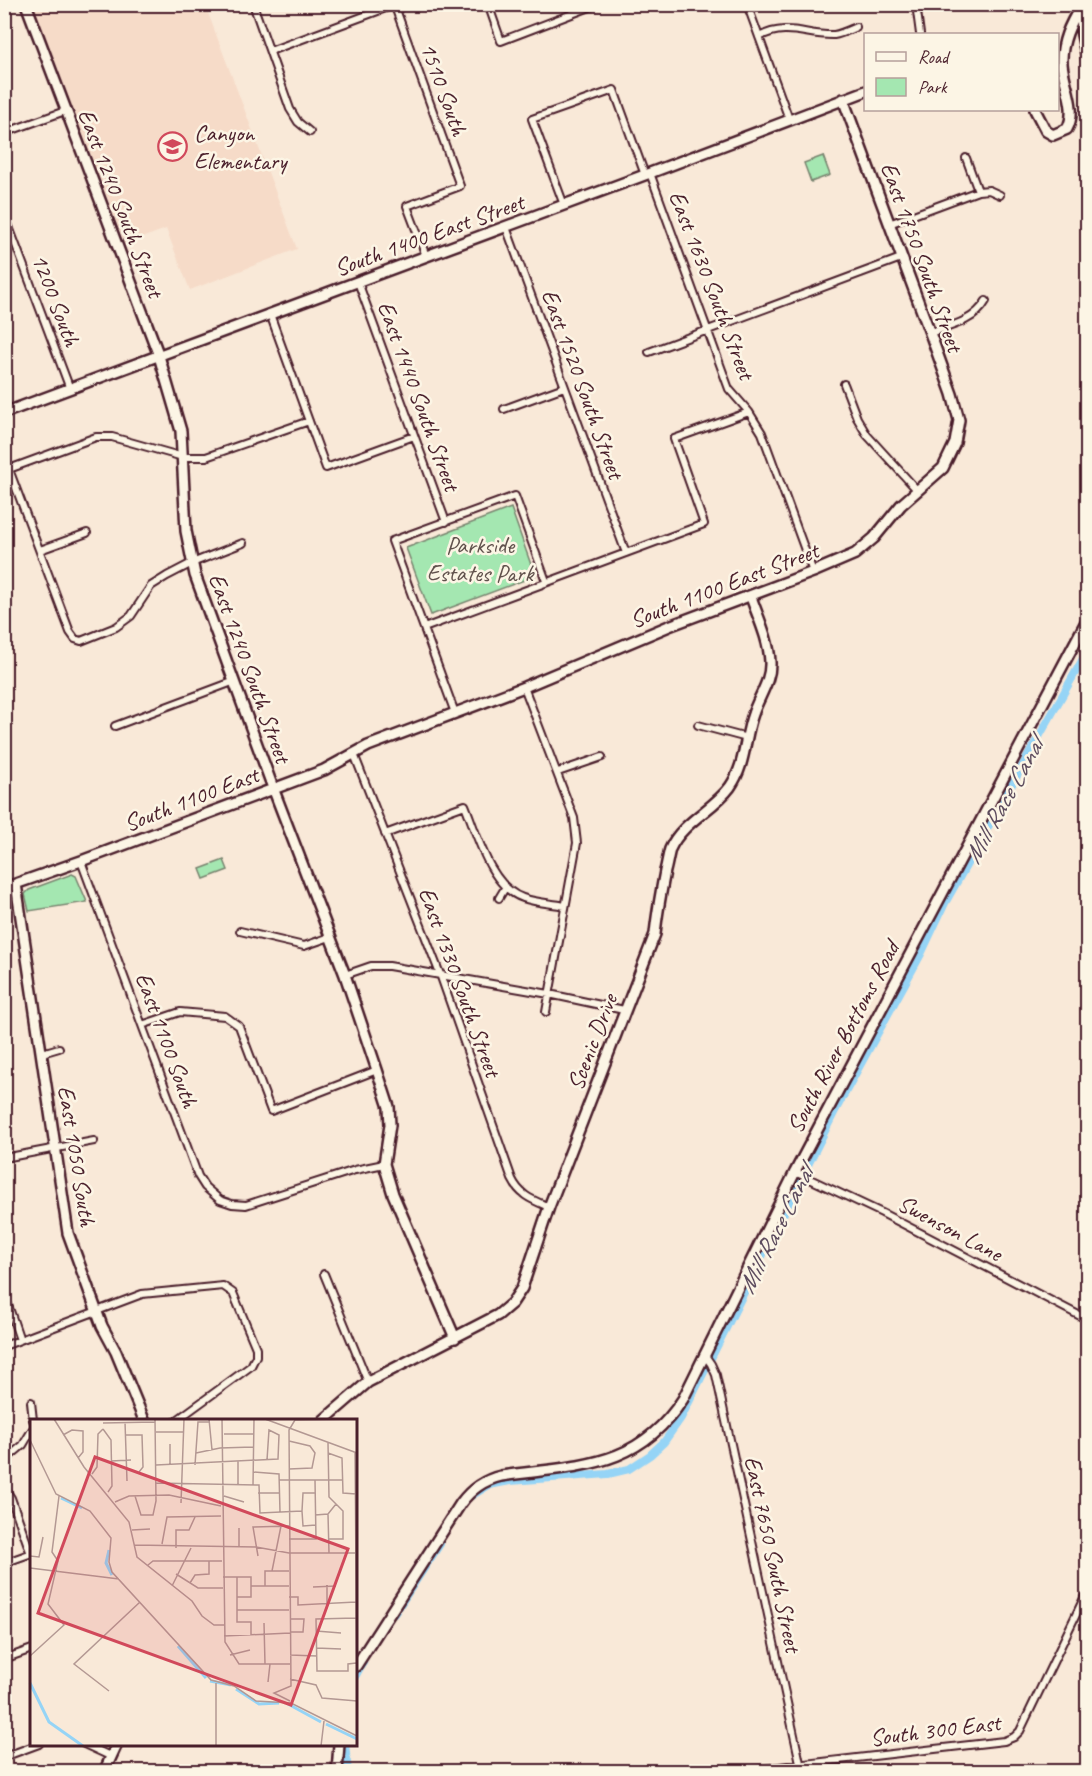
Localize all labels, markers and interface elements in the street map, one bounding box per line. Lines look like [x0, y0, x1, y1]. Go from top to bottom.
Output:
legend [864, 33, 1059, 111]
street label: 1510 South [413, 38, 475, 141]
text: Road [918, 46, 951, 68]
text: Park [918, 76, 948, 98]
street label: East 1240 South Street [71, 105, 171, 303]
place label: Canyon Elementary [194, 118, 288, 176]
school or university icon: Canyon Elementary [157, 131, 189, 163]
street label: East 1750 South Street [874, 158, 971, 358]
street label: South 1400 East Street [330, 186, 530, 283]
street label: East 1630 South Street [662, 187, 762, 385]
street label: 1200 South [25, 250, 88, 352]
street label: East 1520 South Street [535, 285, 632, 485]
street label: East 1440 South Street [371, 297, 468, 497]
park label: Parkside Estates Park [427, 530, 535, 588]
street label: South 1100 East Street [626, 535, 824, 635]
street label: East 1240 South Street [202, 569, 299, 769]
water label: Mill Race Canal [956, 726, 1055, 869]
street label: South 1100 East [119, 759, 264, 838]
street label: East 1330 South Street [412, 883, 509, 1083]
street label: South River Bottoms Road [780, 933, 908, 1138]
street label: East 1100 South [129, 968, 206, 1113]
street label: Scenic Drive [560, 988, 625, 1094]
street label: East 1050 South [51, 1084, 103, 1229]
water label: Mill Race Canal [730, 1154, 825, 1299]
street label: Swenson Lane [893, 1188, 1009, 1269]
inset map [30, 1419, 357, 1746]
street label: East 7650 South Street [738, 1453, 809, 1657]
street label: South 300 East [868, 1707, 1004, 1753]

